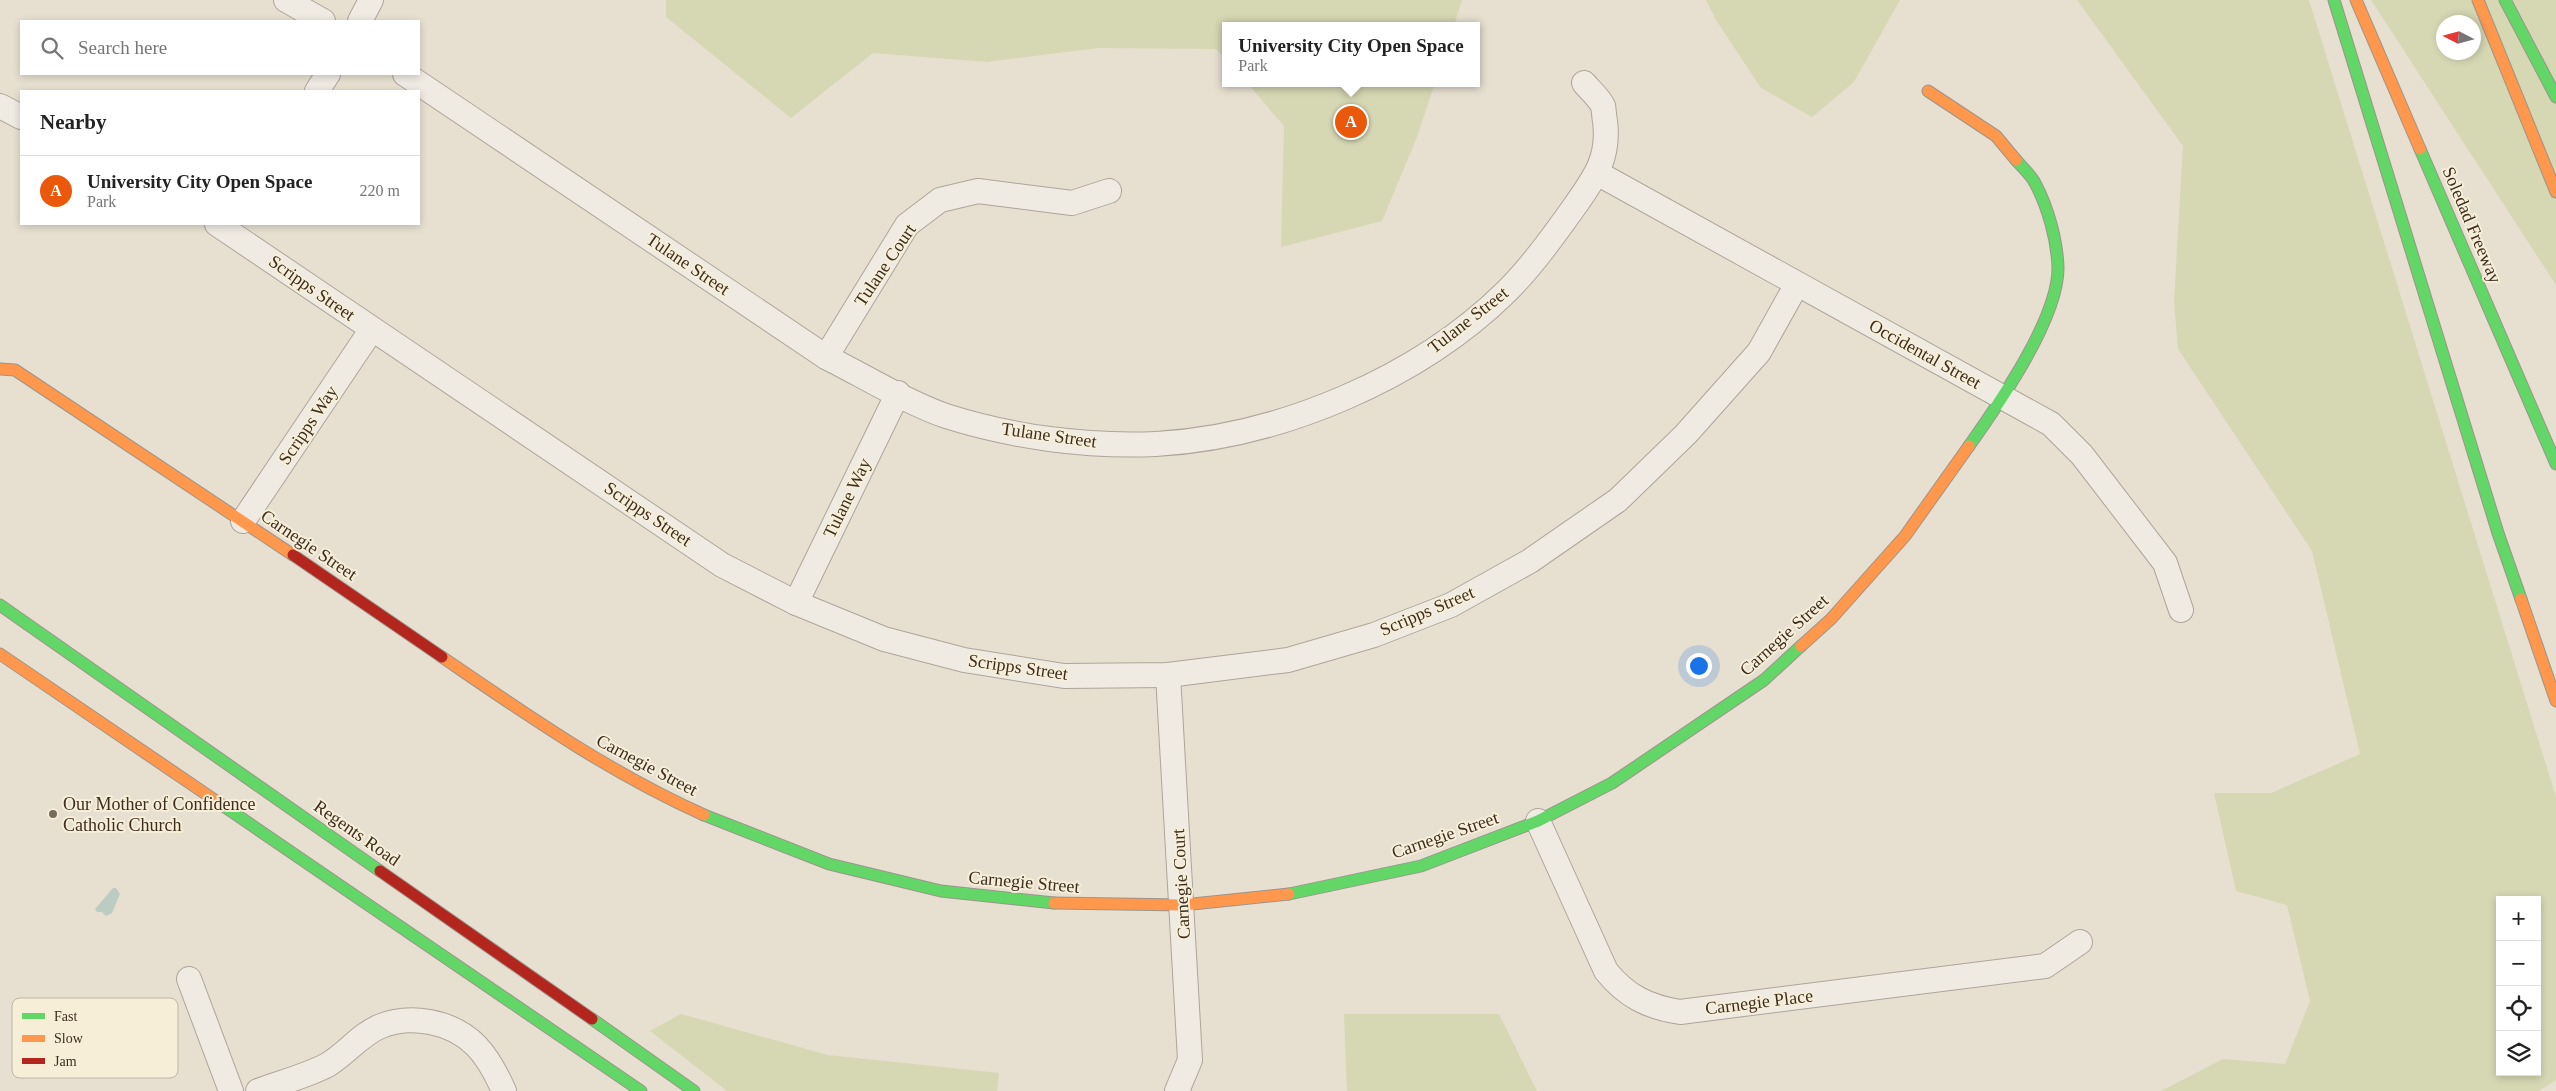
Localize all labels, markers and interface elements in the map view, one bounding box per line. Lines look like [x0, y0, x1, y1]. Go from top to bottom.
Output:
north arrow [2436, 15, 2481, 60]
search box [20, 20, 420, 75]
popup [1222, 22, 1480, 87]
icon: search [38, 34, 66, 62]
text: University City Open Space [1238, 35, 1464, 56]
text: Search here [78, 37, 167, 58]
text: Park [1238, 57, 1268, 74]
pin: A [1335, 103, 1367, 141]
text: Nearby [40, 110, 107, 134]
street label: Soledad Freeway [2438, 164, 2506, 286]
text: University City Open Space [87, 171, 312, 192]
text: A [50, 182, 62, 199]
text: 220 m [360, 182, 400, 199]
text: Park [87, 193, 116, 210]
street label: Tulane Court [850, 220, 920, 310]
street label: Tulane Street [643, 229, 733, 299]
street label: Scripps Street [265, 251, 359, 325]
street label: Tulane Street [1424, 283, 1512, 357]
street label: Occidental Street [1866, 315, 1984, 393]
street label: Scripps Way [274, 382, 342, 468]
street label: Tulane Street [1000, 418, 1098, 452]
street label: Tulane Way [819, 455, 875, 541]
street label: Scripps Street [601, 478, 695, 550]
street label: Carnegie Street [257, 506, 361, 584]
street label: Scripps Street [1377, 582, 1477, 640]
street label: Carnegie Street [1736, 590, 1832, 680]
street label: Scripps Street [967, 650, 1069, 684]
your location [1686, 653, 1712, 679]
street label: Carnegie Street [593, 730, 701, 800]
place label: Our Mother of Confidence Catholic Church [63, 794, 255, 835]
street label: Regents Road [310, 796, 404, 870]
street label: Carnegie Street [1389, 807, 1501, 863]
marker: Our Mother of Confidence Catholic Church [47, 808, 59, 820]
street label: Carnegie Court [1168, 828, 1194, 940]
street label: Carnegie Street [968, 867, 1080, 897]
map controls [2496, 896, 2541, 1076]
button: + [2496, 896, 2541, 941]
button: − [2496, 941, 2541, 986]
street label: Carnegie Place [1704, 985, 1814, 1019]
button: locate [2496, 986, 2541, 1031]
legend [12, 998, 178, 1078]
text: Fast [54, 1009, 77, 1024]
text: Slow [54, 1031, 84, 1046]
button: layers [2496, 1031, 2541, 1076]
text: Jam [54, 1054, 77, 1069]

